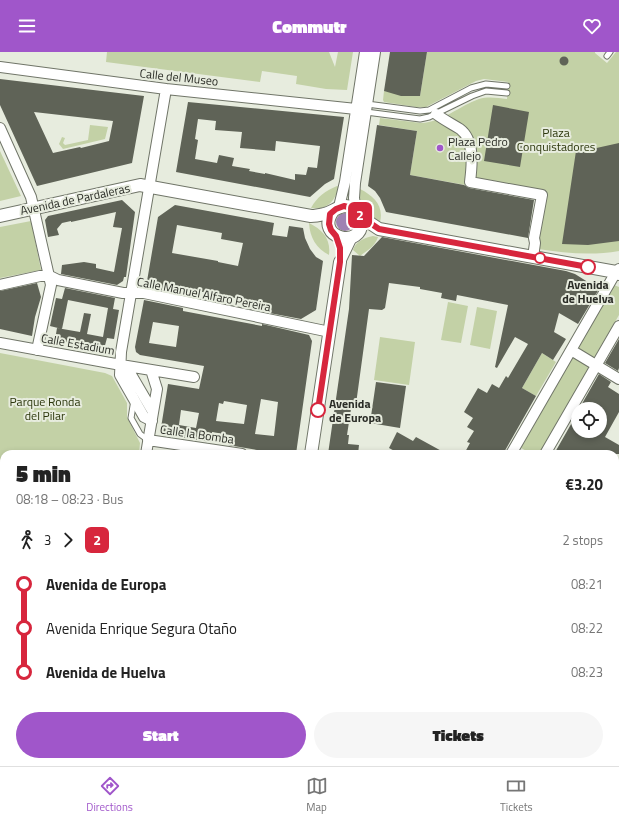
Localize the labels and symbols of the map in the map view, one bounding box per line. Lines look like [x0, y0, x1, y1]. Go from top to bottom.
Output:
street label: Calle del Museo [139, 63, 219, 91]
park label: Plaza Conquistadores [517, 123, 596, 156]
place label: Plaza Pedro Callejo [448, 132, 508, 165]
marker: Plaza Pedro Callejo [435, 143, 445, 153]
street label: Avenida de Pardaleras [18, 178, 132, 220]
line badge: 2 [347, 202, 373, 228]
unlabelled marker [534, 252, 546, 264]
marker: Avenida de Huelva [580, 259, 596, 275]
street label: Calle Manuel Alfaro Pereira [135, 272, 273, 316]
place label: Avenida de Huelva [562, 275, 614, 308]
street label: Calle Estadium [40, 328, 116, 360]
park label: Parque Ronda del Pilar [10, 392, 80, 425]
place label: Avenida de Europa [329, 394, 381, 427]
marker: Avenida de Europa [310, 402, 326, 418]
street label: Calle la Bomba [159, 419, 235, 449]

